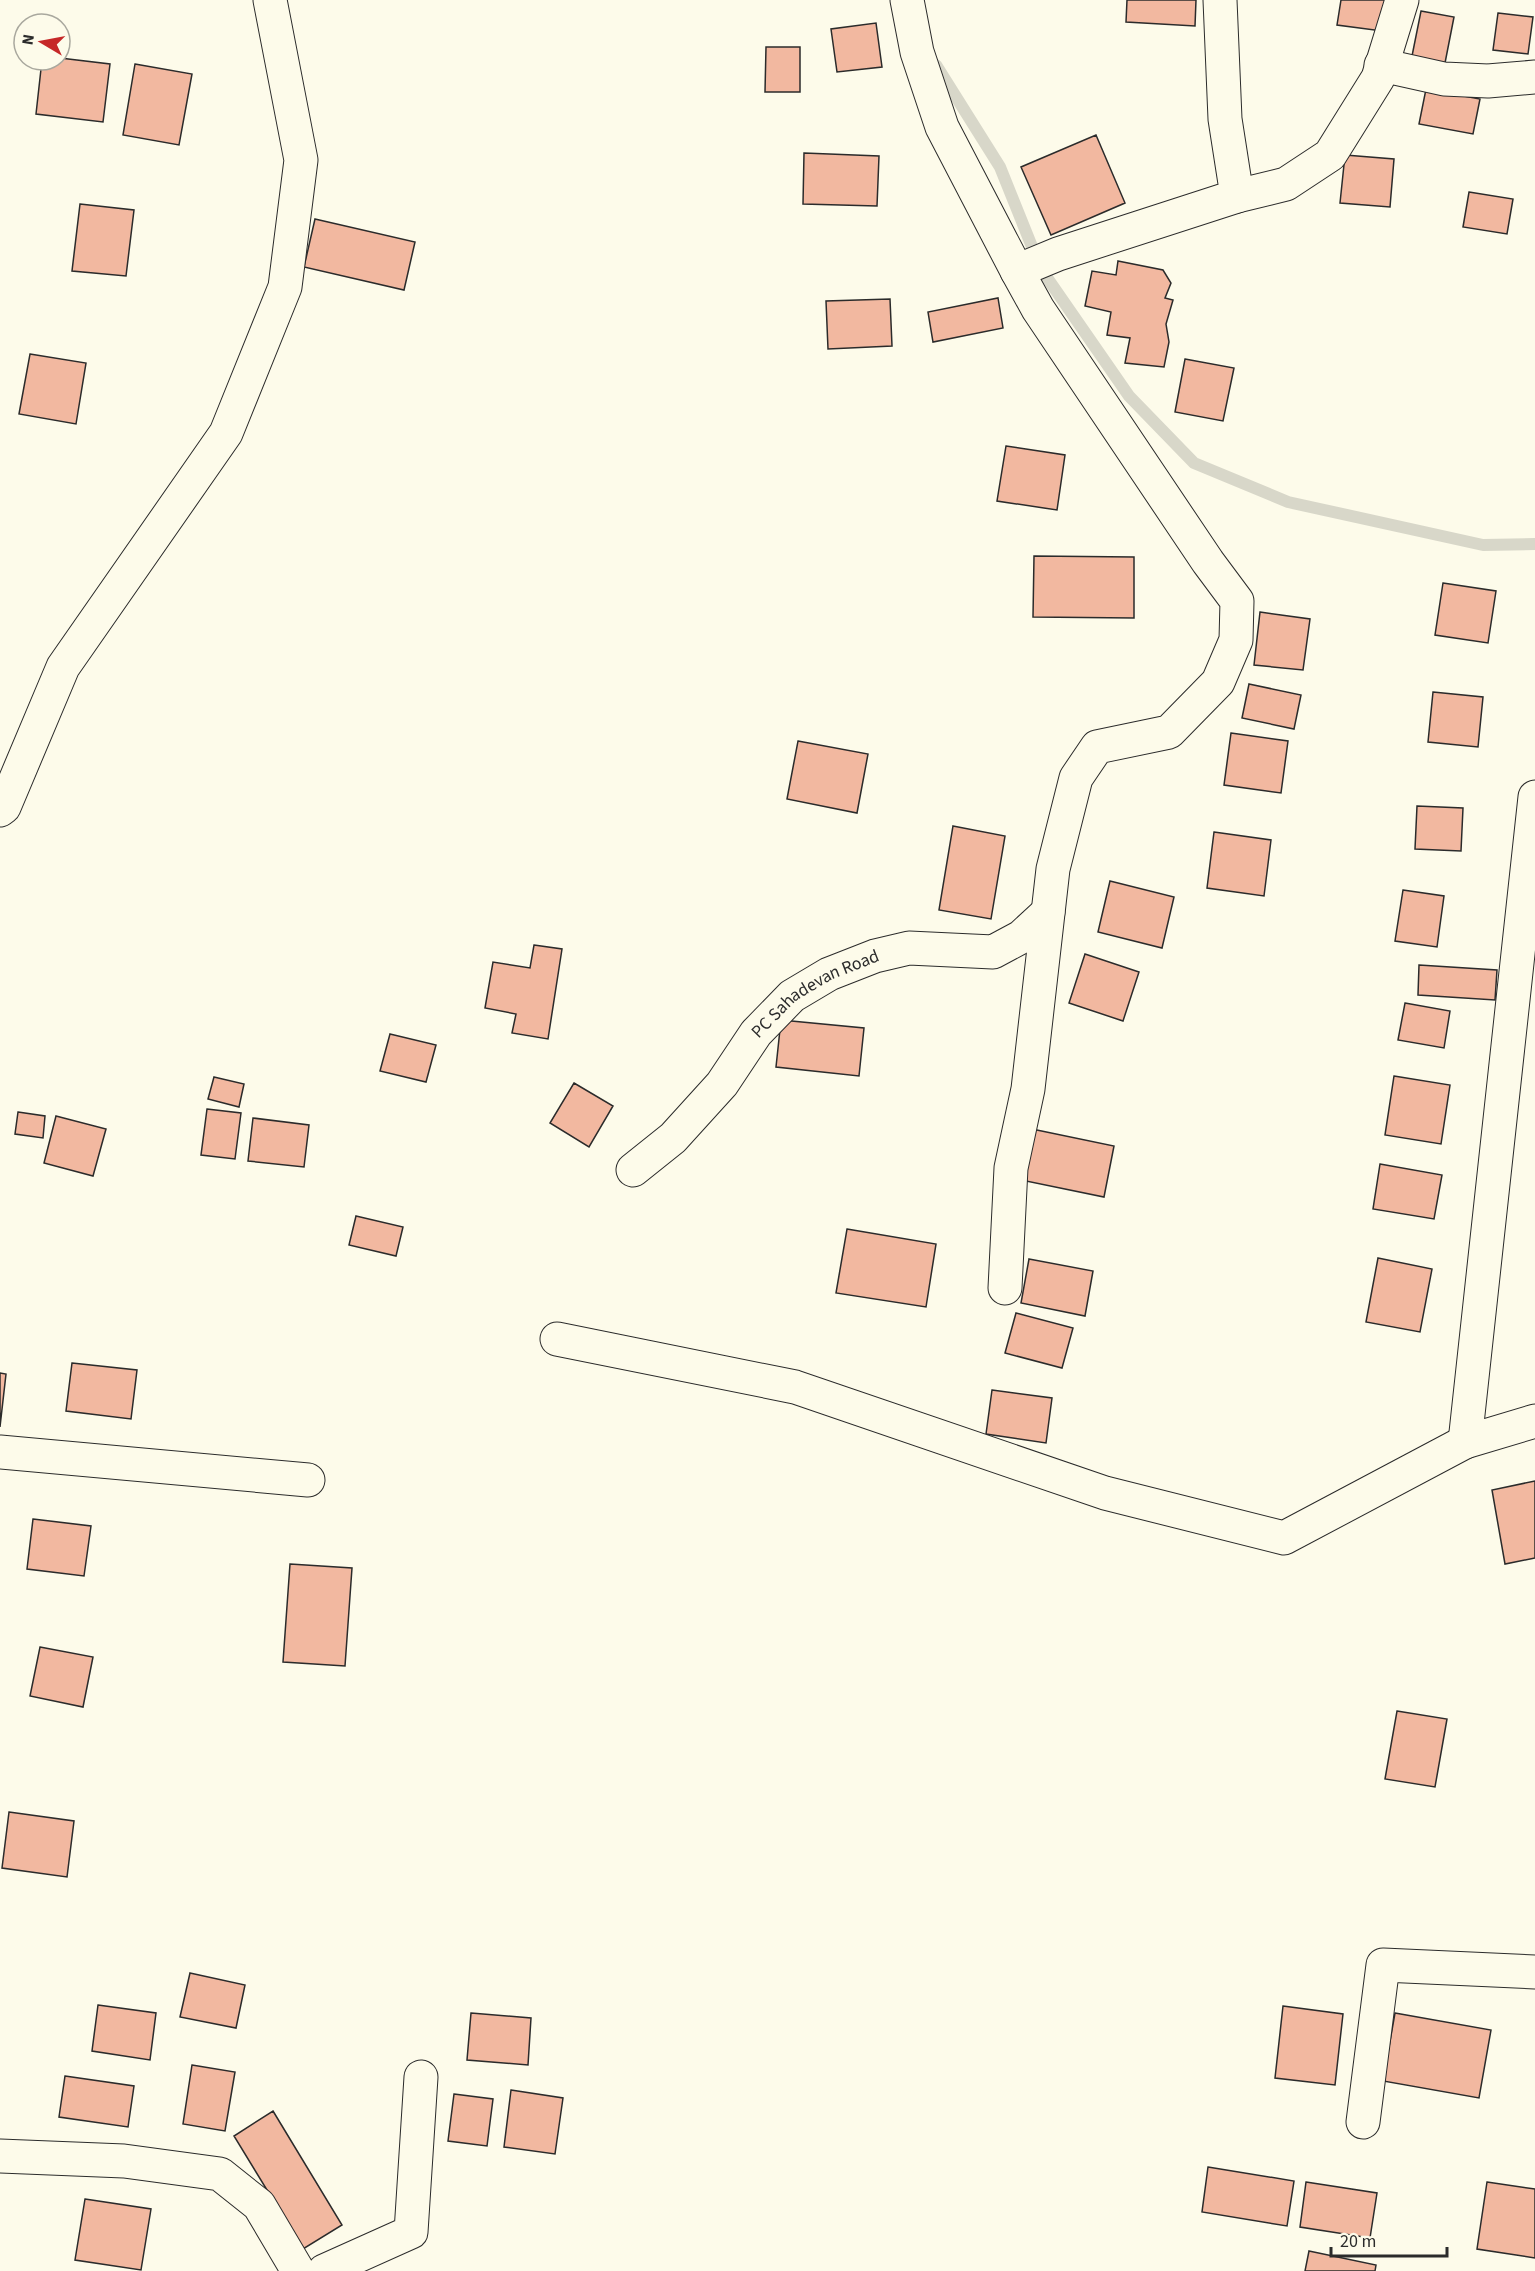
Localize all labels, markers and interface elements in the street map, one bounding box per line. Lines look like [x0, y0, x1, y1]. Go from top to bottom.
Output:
north arrow [12, 12, 72, 72]
text: N [16, 32, 40, 47]
street label: PC Sahadevan Road [745, 943, 883, 1043]
scale bar [1331, 2220, 1446, 2258]
text: 20 m [1340, 2229, 1376, 2254]

